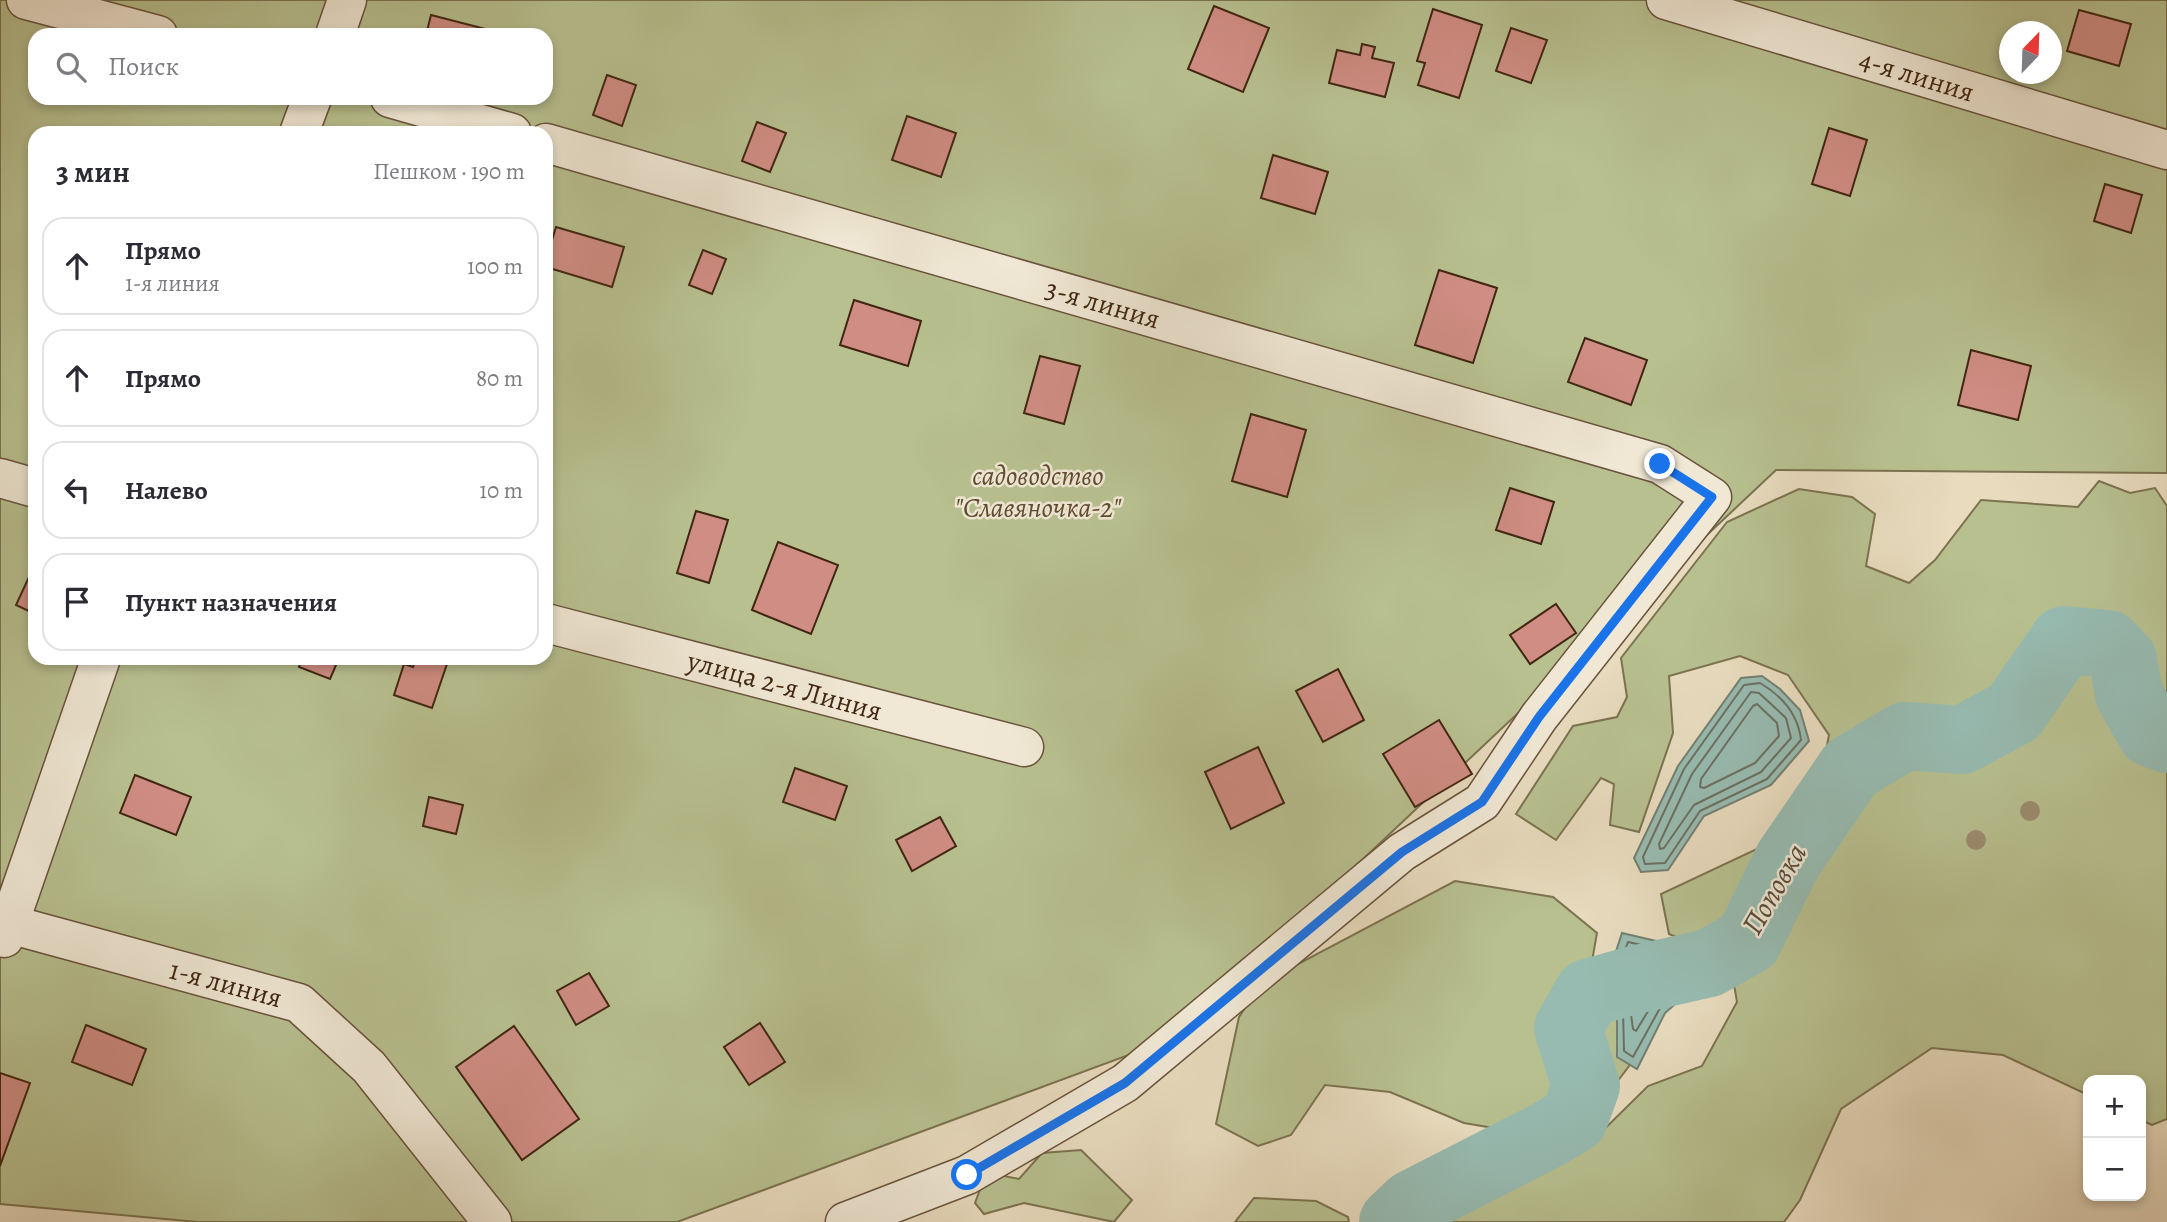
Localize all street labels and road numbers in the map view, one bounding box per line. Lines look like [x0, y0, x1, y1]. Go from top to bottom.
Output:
street label: 4-я линия [1855, 40, 1979, 111]
street label: 3-я линия [1041, 270, 1164, 338]
street label: улица 2-я Линия [682, 641, 886, 730]
street label: 1-я линия [165, 951, 286, 1017]

